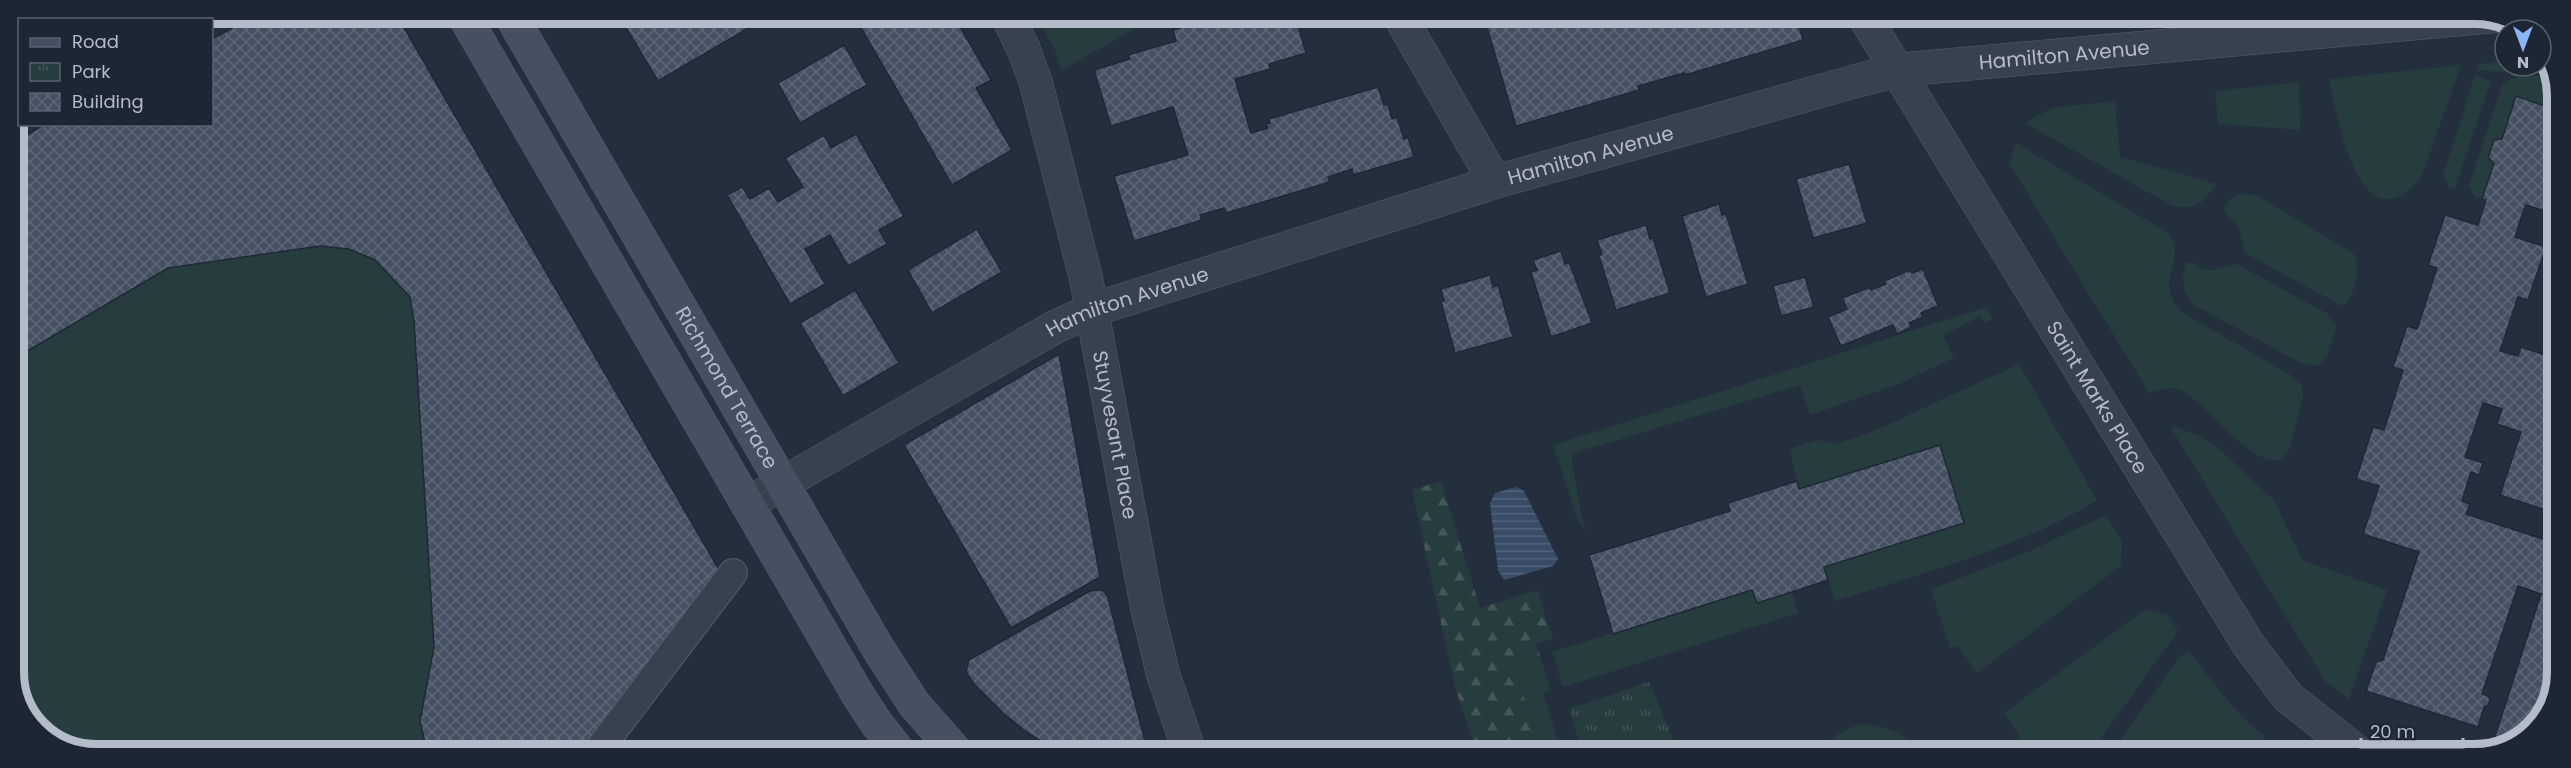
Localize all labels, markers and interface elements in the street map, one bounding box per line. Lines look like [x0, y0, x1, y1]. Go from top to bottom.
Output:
legend [18, 18, 213, 126]
north arrow [2493, 18, 2553, 78]
text: Road [72, 29, 119, 54]
street label: Hamilton Avenue [1978, 33, 2151, 77]
text: N [2517, 51, 2529, 74]
text: Park [72, 59, 111, 84]
text: Building [72, 89, 144, 114]
street label: Hamilton Avenue [1504, 119, 1677, 192]
street label: Hamilton Avenue [1040, 260, 1212, 344]
street label: Richmond Terrace [669, 301, 785, 474]
street label: Saint Marks Place [2040, 316, 2155, 479]
street label: Stuyvesant Place [1086, 348, 1144, 521]
scale bar [2361, 711, 2463, 749]
text: 20 m [2370, 719, 2415, 744]

